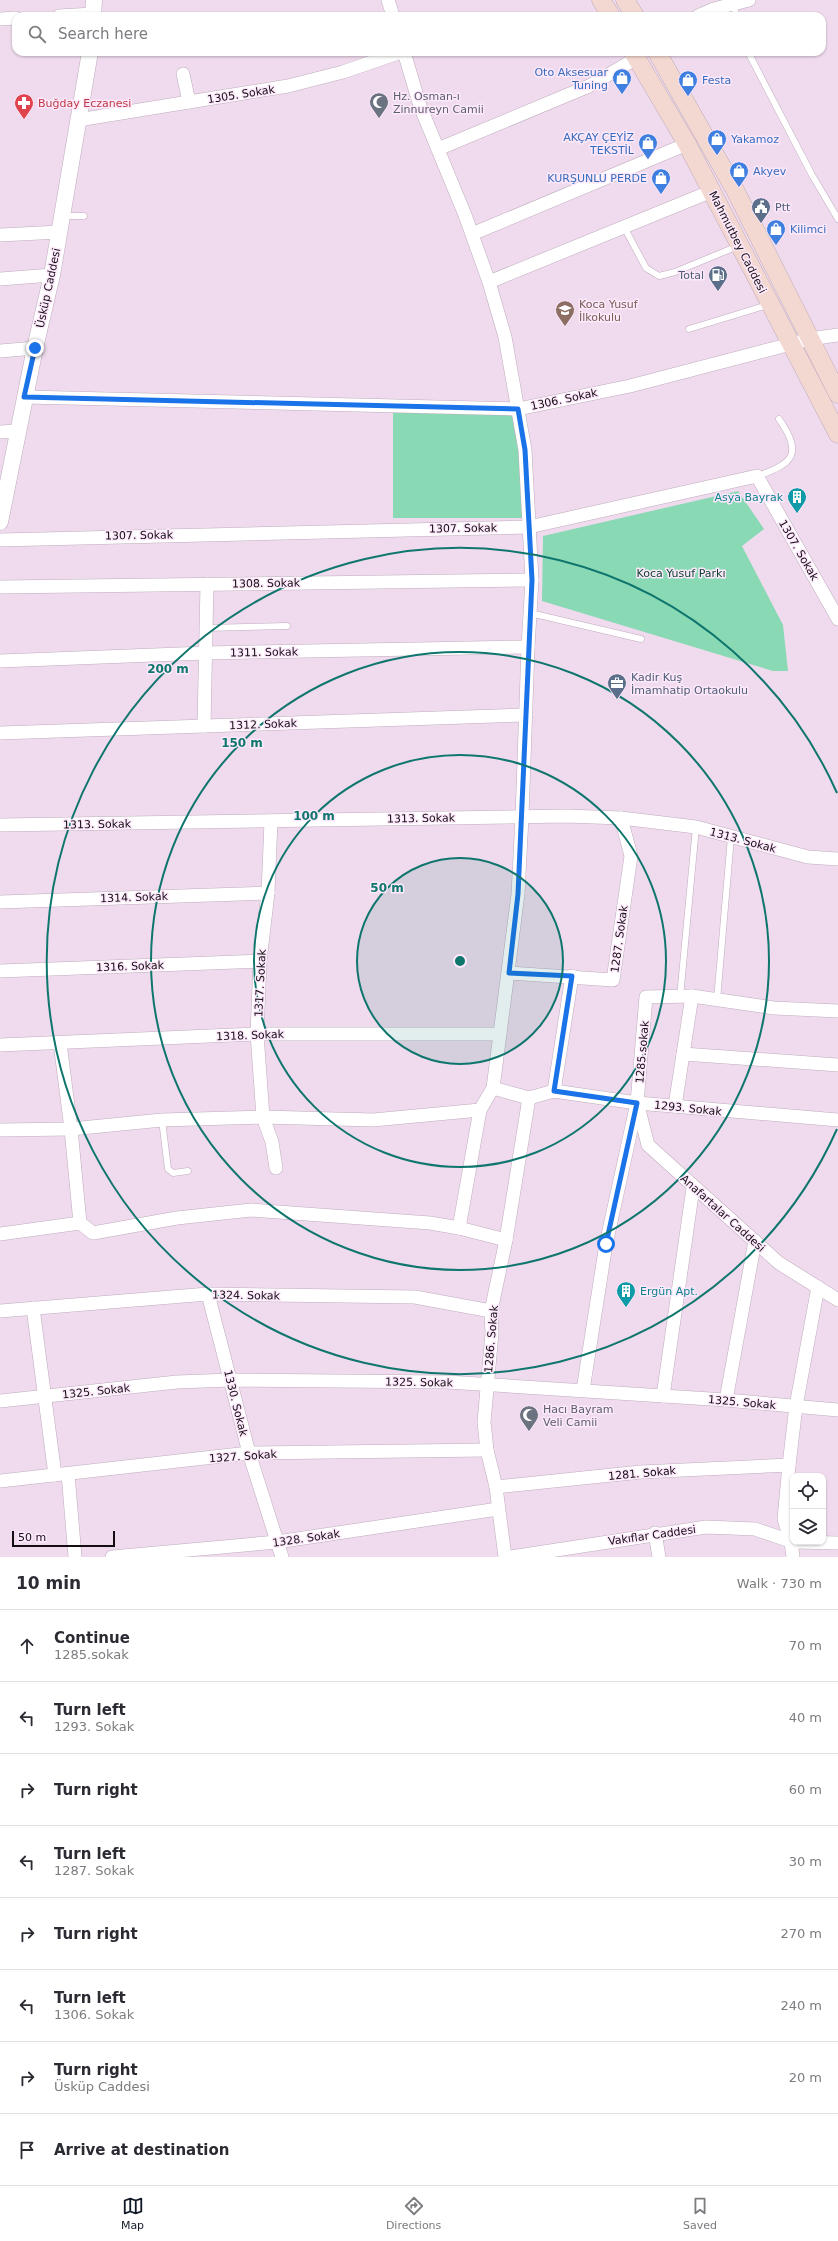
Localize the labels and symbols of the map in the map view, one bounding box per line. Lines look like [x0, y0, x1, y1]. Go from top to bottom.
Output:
place label: Oto Aksesuar Tuning [534, 66, 608, 92]
shop icon: Oto Aksesuar Tuning [611, 67, 633, 95]
shop icon: Festa [677, 69, 699, 97]
place label: Festa [702, 74, 731, 87]
street label: 1305. Sokak [206, 83, 276, 106]
place label: Hz. Osman-ı Zinnureyn Camii [393, 90, 484, 116]
mosque icon: Hz. Osman-ı Zinnureyn Camii [368, 91, 390, 119]
pharmacy icon: Buğday Eczanesi [13, 92, 35, 120]
place label: Buğday Eczanesi [38, 97, 131, 110]
shop icon: Yakamoz [706, 128, 728, 156]
place label: AKÇAY ÇEYİZ TEKSTİL [563, 131, 635, 157]
shop icon: AKÇAY ÇEYİZ TEKSTİL [637, 132, 659, 160]
place label: Yakamoz [730, 133, 779, 146]
shop icon: Akyev [728, 160, 750, 188]
place label: Akyev [753, 165, 787, 178]
shop icon: KURŞUNLU PERDE [650, 167, 672, 195]
place label: KURŞUNLU PERDE [547, 172, 647, 185]
street label: Mahmutbey Caddesi [706, 189, 769, 295]
public building icon: Ptt [750, 196, 772, 224]
place label: Ptt [775, 201, 791, 214]
shop icon: Kilimci [765, 218, 787, 246]
place label: Kilimci [790, 223, 826, 236]
street label: Üsküp Caddesi [34, 247, 63, 329]
fuel station icon: Total [707, 264, 729, 292]
place label: Total [677, 269, 704, 282]
place label: Koca Yusuf İlkokulu [579, 298, 639, 324]
school or university icon: Koca Yusuf İlkokulu [554, 299, 576, 327]
route end [26, 339, 44, 357]
street label: 1306. Sokak [529, 386, 599, 413]
building icon: Asya Bayrak [786, 486, 808, 514]
place label: Asya Bayrak [715, 491, 784, 504]
street label: 1307. Sokak [776, 518, 822, 583]
street label: 1307. Sokak [429, 521, 498, 536]
street label: 1307. Sokak [105, 528, 174, 543]
park label: Koca Yusuf Parkı [636, 567, 726, 580]
street label: 1308. Sokak [232, 576, 301, 591]
street label: 1311. Sokak [230, 645, 299, 660]
text: 200 m [147, 662, 189, 676]
place label: Kadir Kuş İmamhatip Ortaokulu [631, 671, 748, 697]
office icon: Kadir Kuş İmamhatip Ortaokulu [606, 672, 628, 700]
street label: 1312. Sokak [229, 717, 298, 732]
text: 150 m [221, 736, 263, 750]
text: 100 m [293, 809, 335, 823]
street label: 1313. Sokak [387, 811, 456, 826]
street label: 1313. Sokak [63, 817, 132, 832]
street label: 1313. Sokak [708, 825, 778, 856]
text: 50 m [370, 881, 404, 895]
street label: 1314. Sokak [100, 890, 169, 905]
street label: 1287. Sokak [608, 904, 631, 974]
street label: 1317. Sokak [252, 948, 269, 1017]
centre of rings [453, 954, 467, 968]
street label: 1316. Sokak [96, 959, 165, 974]
street label: 1285.sokak [633, 1019, 652, 1084]
street label: 1318. Sokak [216, 1028, 285, 1043]
street label: 1293. Sokak [653, 1098, 723, 1119]
street label: Anafartalar Caddesi [678, 1172, 768, 1255]
route start [597, 1235, 615, 1253]
building icon: Ergün Apt. [615, 1280, 637, 1308]
place label: Ergün Apt. [640, 1285, 698, 1298]
street label: 1324. Sokak [212, 1288, 281, 1303]
street label: 1286. Sokak [482, 1304, 501, 1373]
street label: 1330. Sokak [221, 1369, 250, 1438]
street label: 1325. Sokak [385, 1375, 454, 1390]
street label: 1325. Sokak [62, 1381, 131, 1402]
street label: 1325. Sokak [708, 1393, 777, 1412]
place label: Hacı Bayram Veli Camii [543, 1403, 613, 1429]
mosque icon: Hacı Bayram Veli Camii [518, 1404, 540, 1432]
street label: 1327. Sokak [209, 1448, 278, 1465]
street label: 1281. Sokak [608, 1464, 677, 1483]
street label: Vakıflar Caddesi [607, 1523, 697, 1548]
street label: 1328. Sokak [271, 1527, 341, 1550]
scale bar [12, 1529, 115, 1548]

